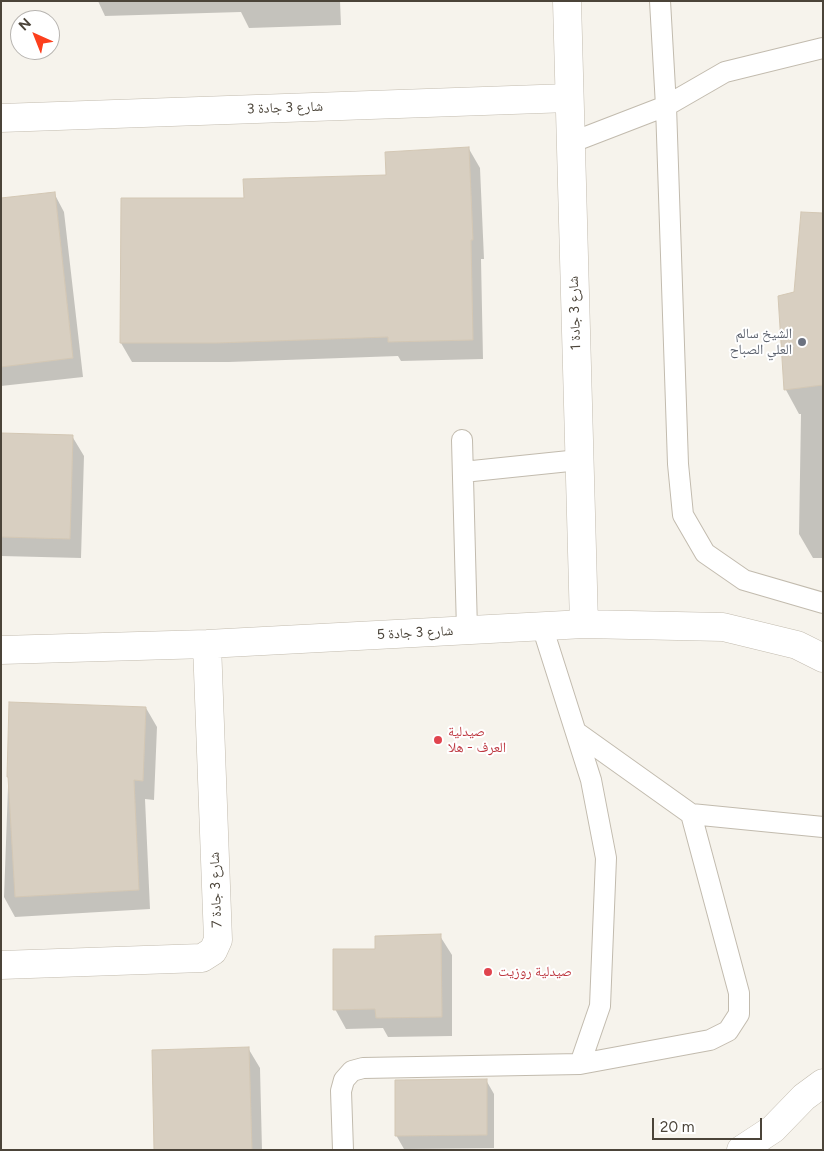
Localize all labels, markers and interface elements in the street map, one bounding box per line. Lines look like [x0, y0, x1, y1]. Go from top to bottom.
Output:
north arrow [10, 10, 60, 60]
text: N [15, 15, 35, 34]
street label: شارع 3 جادة 3 [247, 98, 323, 118]
street label: شارع 3 جادة 1 [565, 276, 585, 350]
place label: الشيخ سالم العلي الصباح [730, 326, 792, 358]
marker: الشيخ سالم العلي الصباح [796, 336, 808, 348]
street label: شارع 3 جادة 5 [376, 623, 454, 643]
place label: صيدلية العرف - هلا [448, 724, 506, 756]
marker: صيدلية العرف - هلا [432, 734, 444, 746]
street label: شارع 3 جادة 7 [206, 852, 226, 928]
place label: صيدلية روزيت [498, 964, 572, 980]
marker: صيدلية روزيت [482, 966, 494, 978]
scale bar [654, 1108, 764, 1140]
text: 20 m [660, 1118, 694, 1136]

